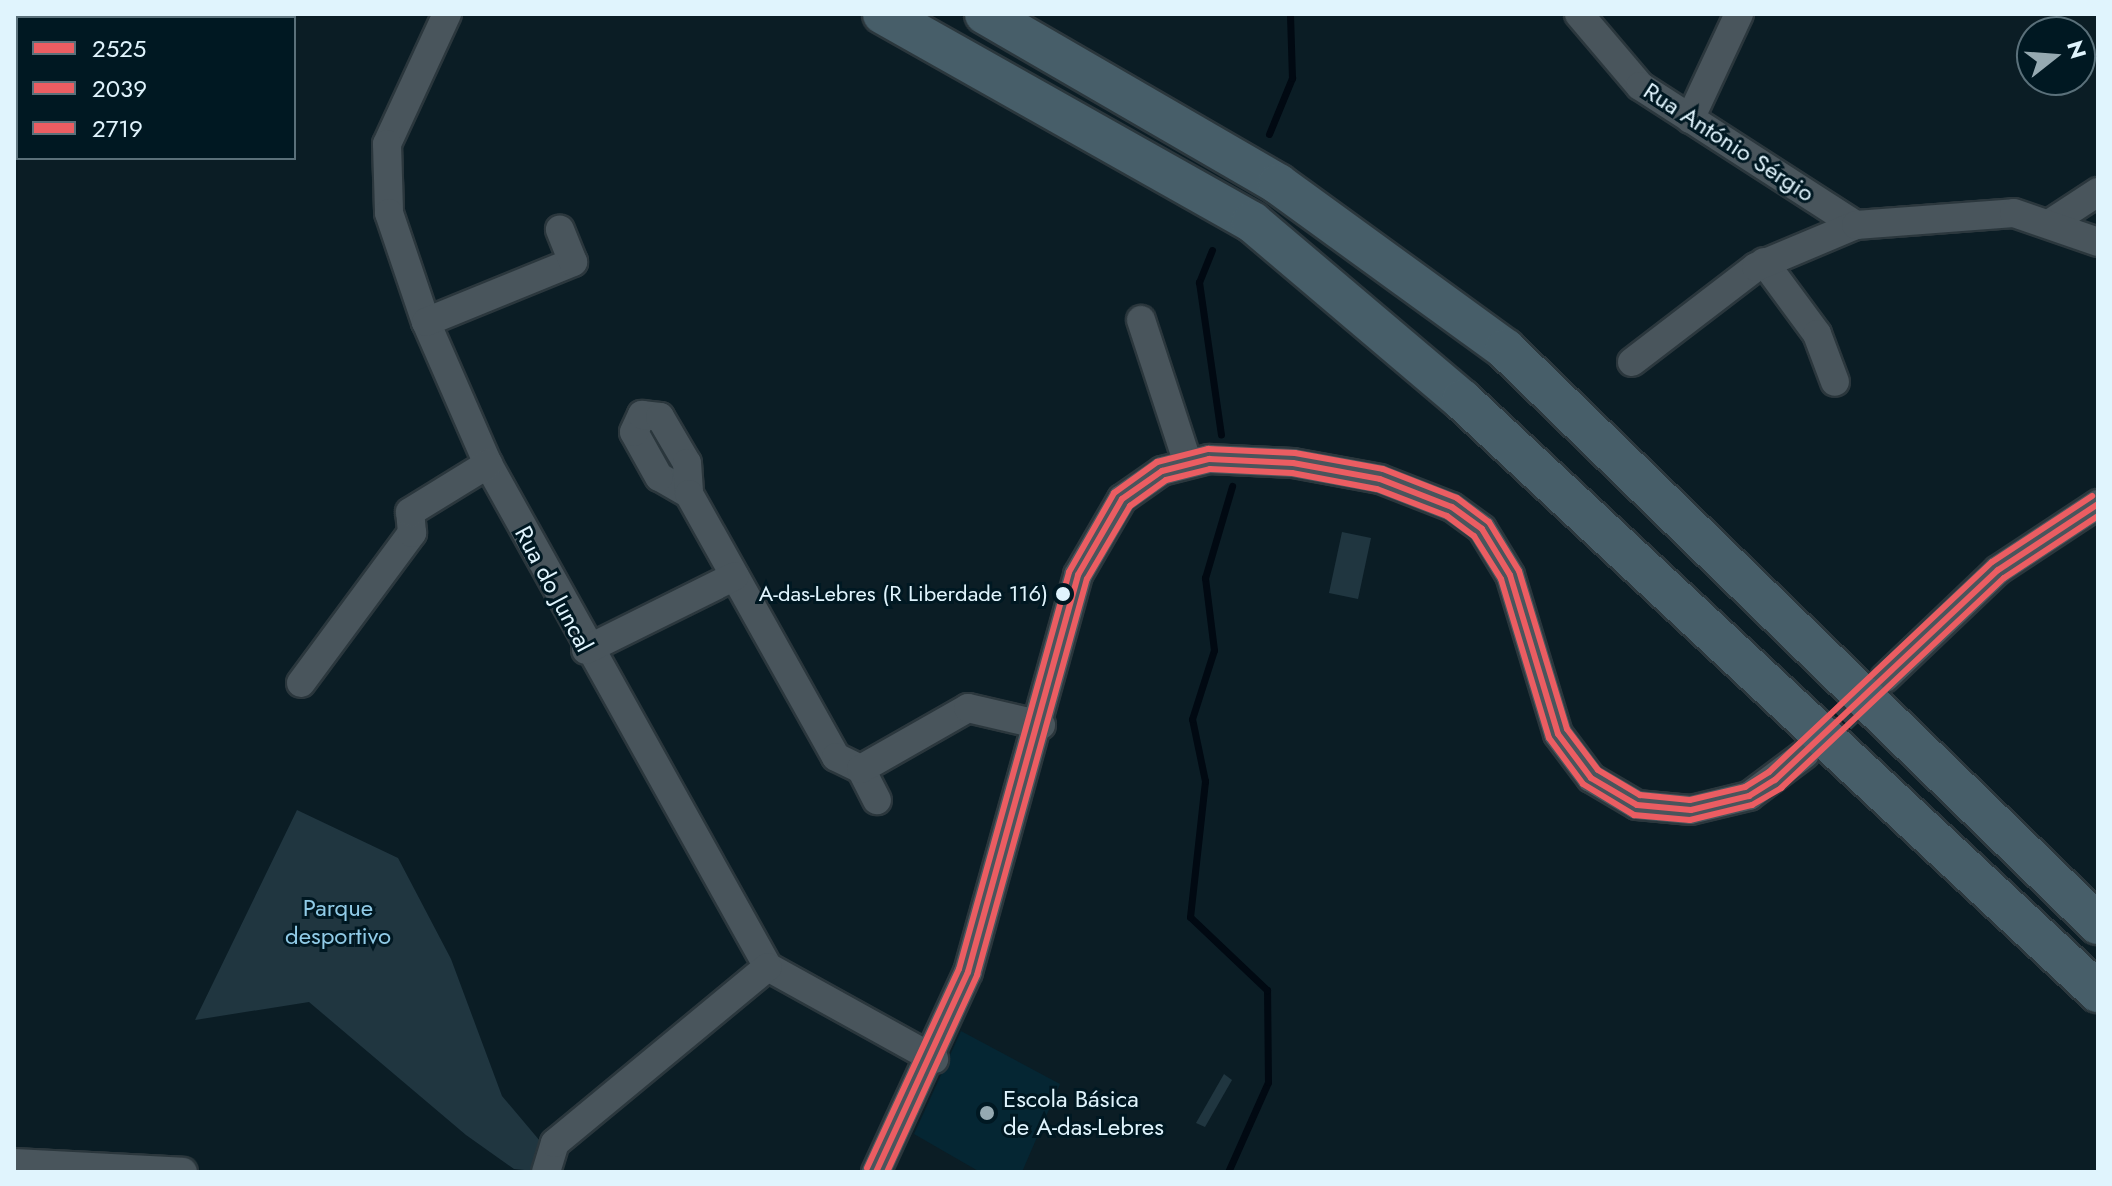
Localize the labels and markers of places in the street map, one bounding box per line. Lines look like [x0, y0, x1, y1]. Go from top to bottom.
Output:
place label: A-das-Lebres (R Liberdade 116) [759, 581, 1048, 607]
marker: A-das-Lebres (R Liberdade 116) [1055, 586, 1071, 602]
place label: Escola Básica de A-das-Lebres [1003, 1085, 1164, 1141]
marker: Escola Básica de A-das-Lebres [978, 1104, 996, 1122]

